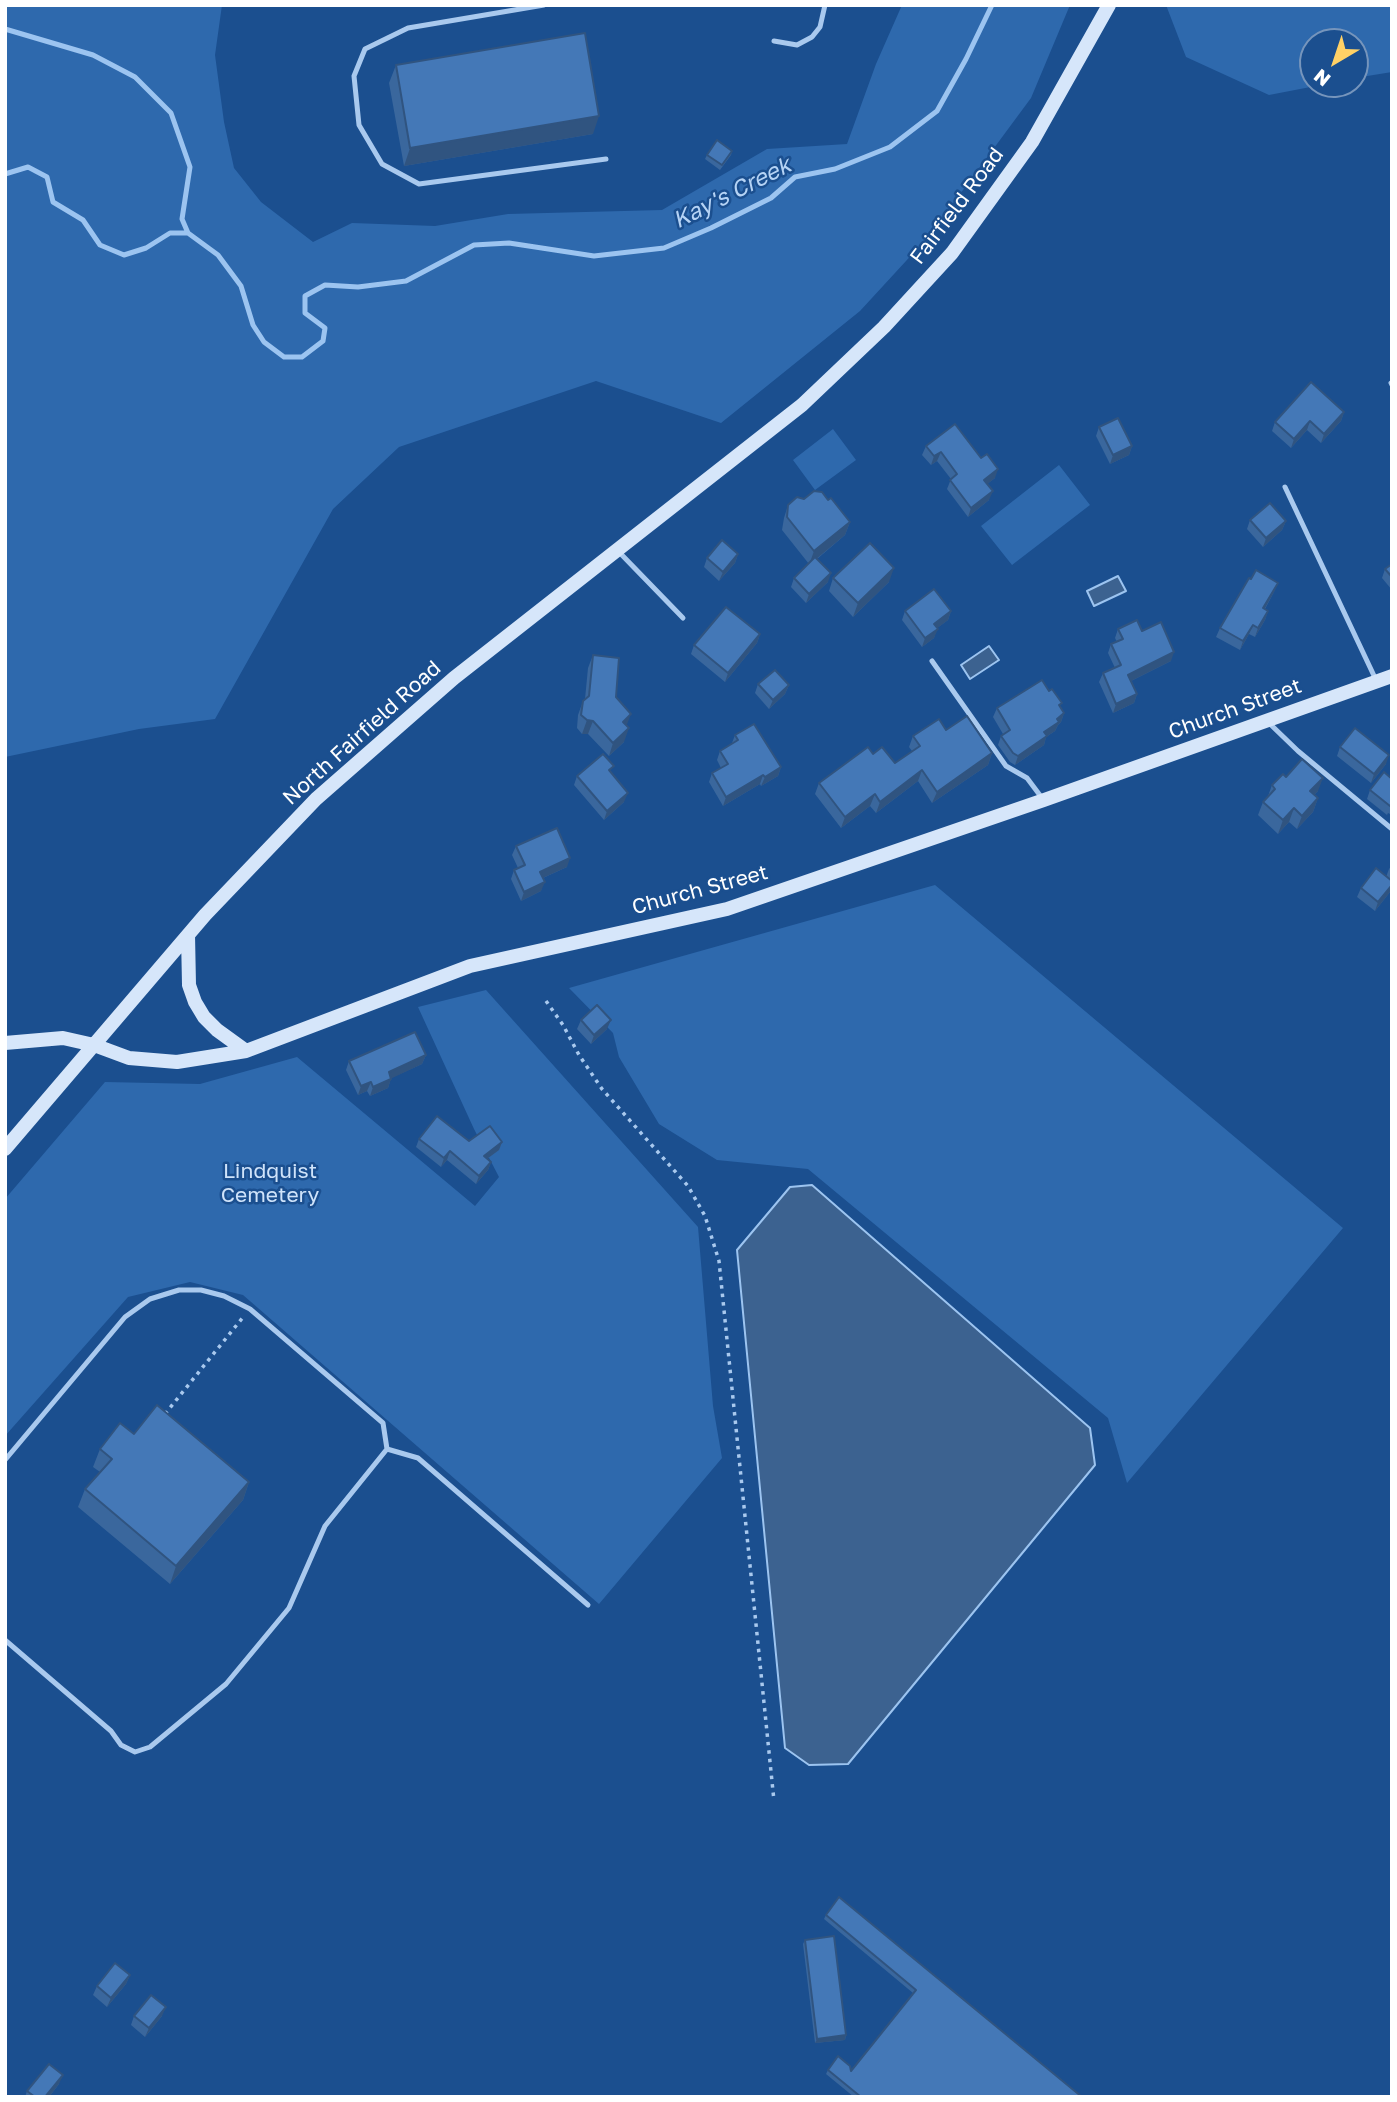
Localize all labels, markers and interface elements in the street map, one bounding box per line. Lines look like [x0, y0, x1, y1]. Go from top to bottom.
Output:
north arrow [1299, 28, 1369, 98]
text: N [1309, 65, 1335, 92]
street label: Fairfield Road [905, 143, 1009, 269]
water label: Kay's Creek [668, 151, 796, 235]
street label: North Fairfield Road [278, 656, 446, 810]
street label: Church Street [1165, 673, 1305, 745]
street label: Church Street [629, 860, 771, 920]
park label: Lindquist Cemetery [221, 1158, 319, 1208]

